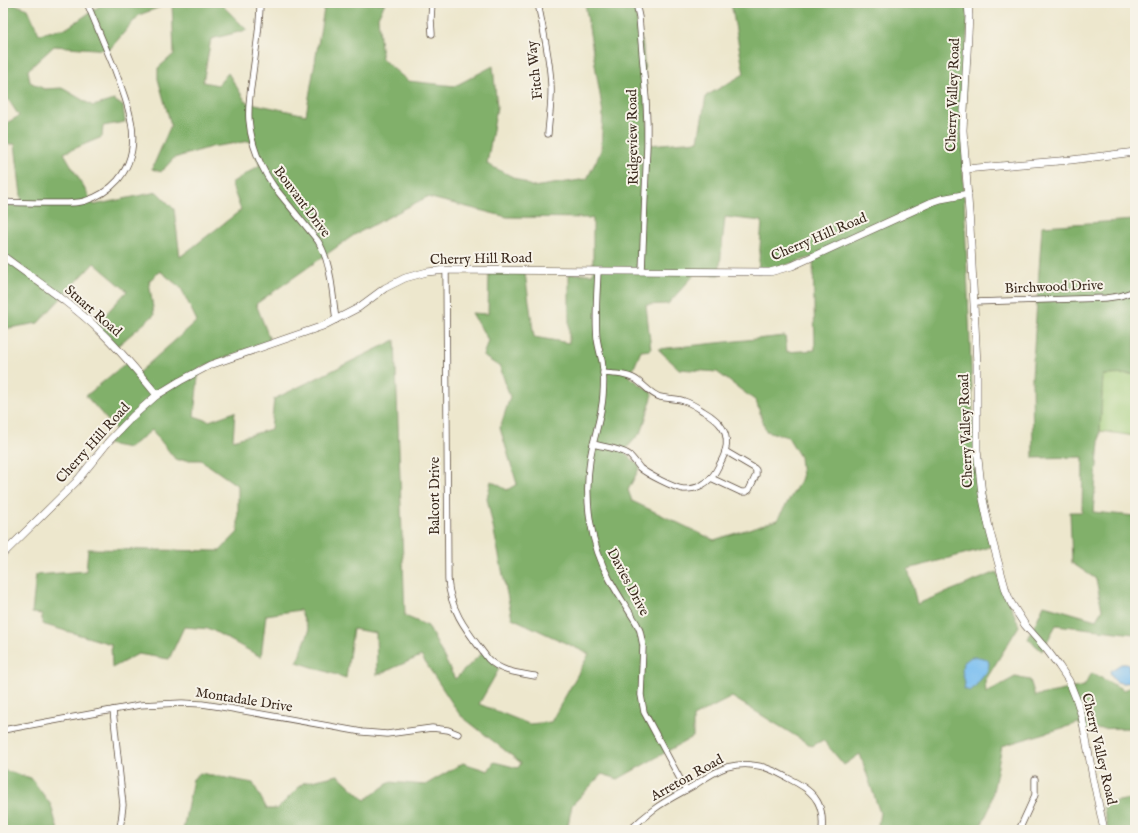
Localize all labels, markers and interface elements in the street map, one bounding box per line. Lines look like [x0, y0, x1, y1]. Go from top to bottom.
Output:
street label: Cherry Valley Road [942, 37, 964, 152]
street label: Fitch Way [523, 40, 547, 100]
street label: Ridgeview Road [623, 88, 643, 185]
street label: Bouvant Drive [269, 163, 335, 241]
street label: Cherry Hill Road [768, 209, 870, 265]
street label: Cherry Hill Road [430, 249, 533, 269]
street label: Birchwood Drive [1004, 276, 1104, 298]
street label: Stuart Road [61, 281, 126, 341]
street label: Cherry Valley Road [955, 373, 977, 488]
street label: Cherry Hill Road [52, 399, 134, 487]
street label: Balcort Drive [426, 456, 444, 535]
street label: Davies Drive [603, 545, 654, 619]
street label: Montadale Drive [194, 683, 294, 717]
street label: Cherry Valley Road [1077, 691, 1121, 807]
street label: Arreton Road [647, 750, 727, 806]

